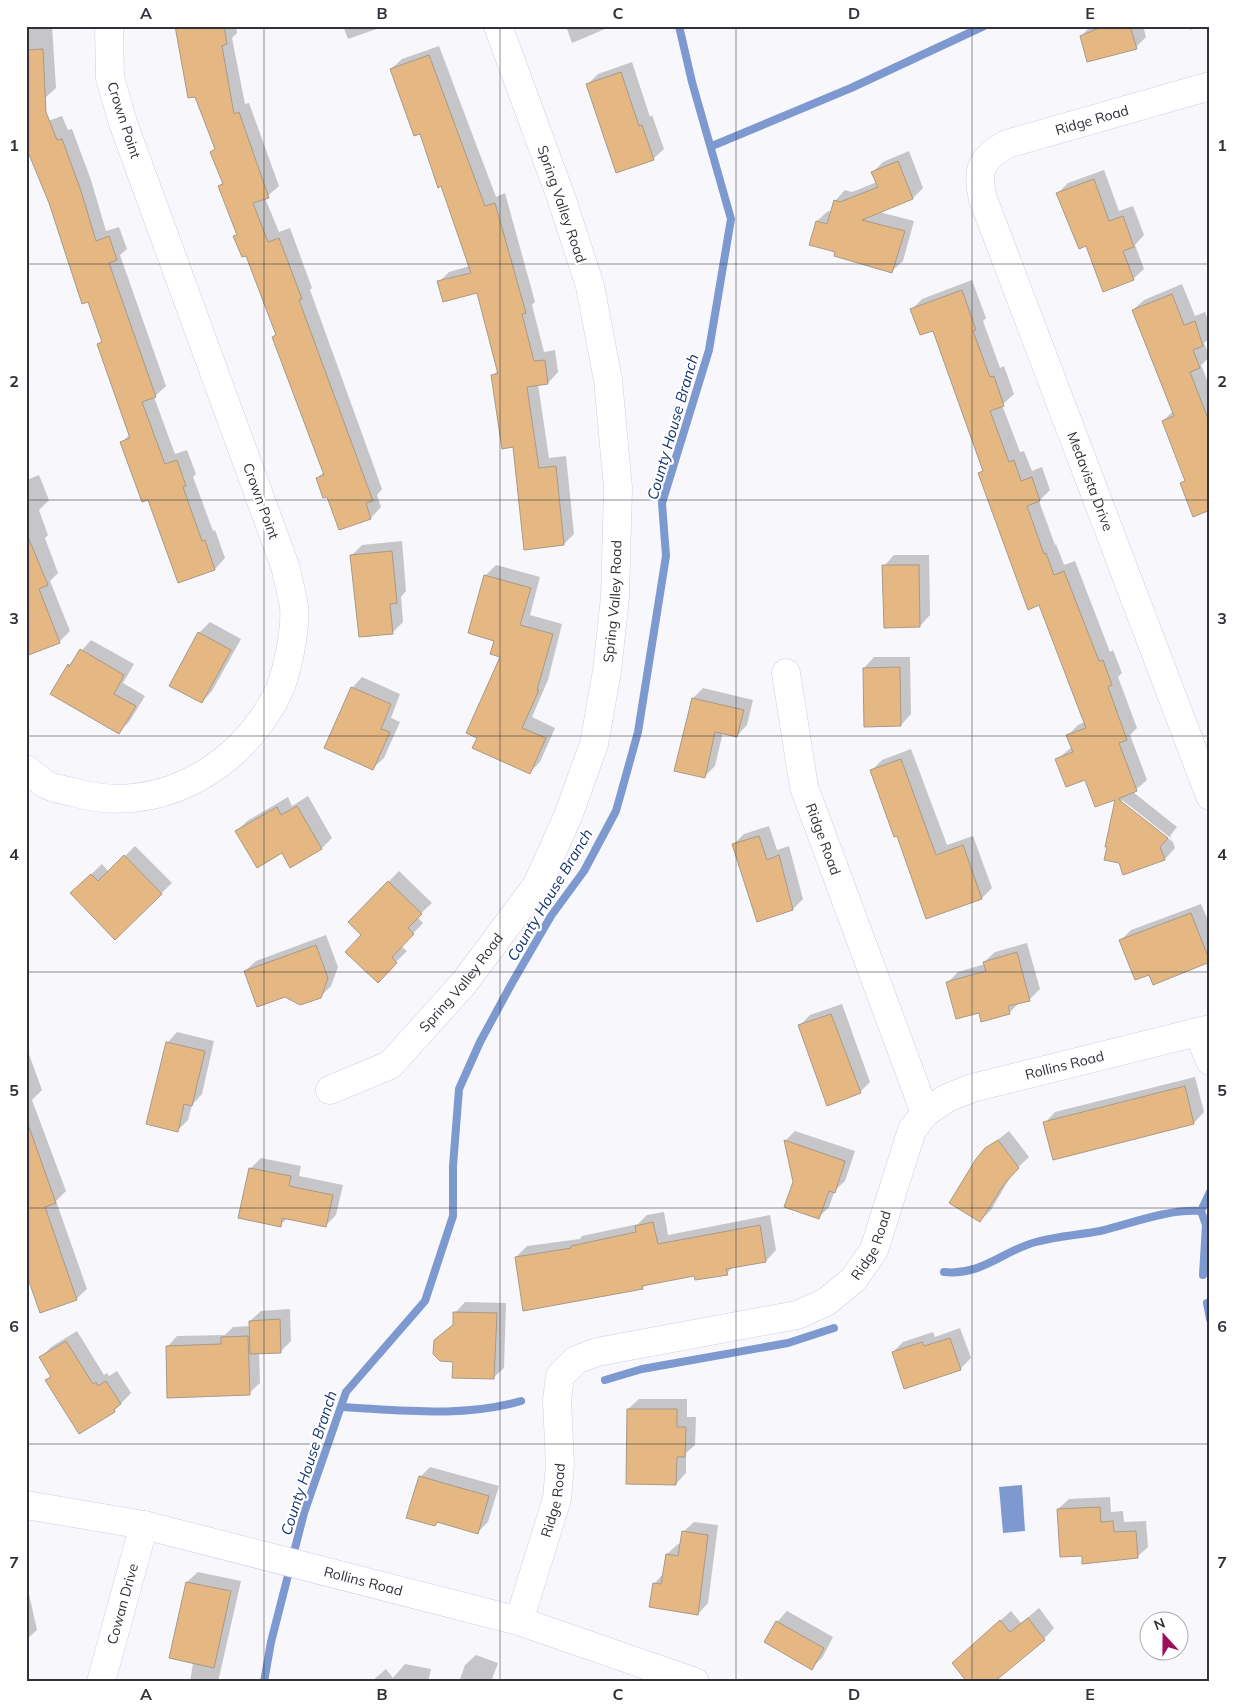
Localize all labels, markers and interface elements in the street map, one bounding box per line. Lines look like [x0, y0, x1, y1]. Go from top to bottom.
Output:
text: A [140, 3, 152, 23]
text: B [376, 3, 388, 23]
text: C [613, 3, 624, 23]
text: D [848, 3, 860, 23]
text: E [1085, 3, 1095, 23]
street label: Crown Point [103, 79, 145, 161]
street label: Ridge Road [1053, 101, 1131, 139]
text: 1 [9, 135, 19, 155]
text: 1 [1217, 135, 1227, 155]
street label: Spring Valley Road [533, 143, 591, 265]
water label: County House Branch [643, 352, 702, 502]
text: 2 [9, 371, 19, 391]
text: 2 [1217, 371, 1227, 391]
street label: Medavista Drive [1063, 429, 1117, 533]
street label: Crown Point [239, 460, 283, 542]
street label: Spring Valley Road [599, 540, 626, 663]
text: 3 [9, 608, 19, 628]
text: 3 [1217, 608, 1227, 628]
street label: Ridge Road [802, 801, 845, 878]
water label: County House Branch [503, 825, 597, 964]
text: 4 [9, 844, 19, 864]
text: 4 [1217, 844, 1227, 864]
street label: Spring Valley Road [415, 929, 507, 1036]
street label: Rollins Road [1023, 1047, 1106, 1084]
text: 5 [9, 1080, 19, 1100]
text: 5 [1217, 1080, 1227, 1100]
street label: Ridge Road [847, 1208, 895, 1284]
text: 6 [9, 1316, 19, 1336]
text: 6 [1217, 1316, 1227, 1336]
water label: County House Branch [276, 1388, 341, 1537]
street label: Ridge Road [537, 1462, 569, 1539]
text: 7 [9, 1552, 19, 1572]
text: 7 [1217, 1552, 1227, 1572]
street label: Cowan Drive [103, 1561, 142, 1646]
street label: Rollins Road [322, 1562, 405, 1600]
north arrow [1138, 1610, 1188, 1660]
text: N [1151, 1614, 1168, 1634]
text: A [140, 1684, 152, 1704]
text: B [376, 1684, 388, 1704]
text: C [613, 1684, 624, 1704]
text: D [848, 1684, 860, 1704]
text: E [1085, 1684, 1095, 1704]

